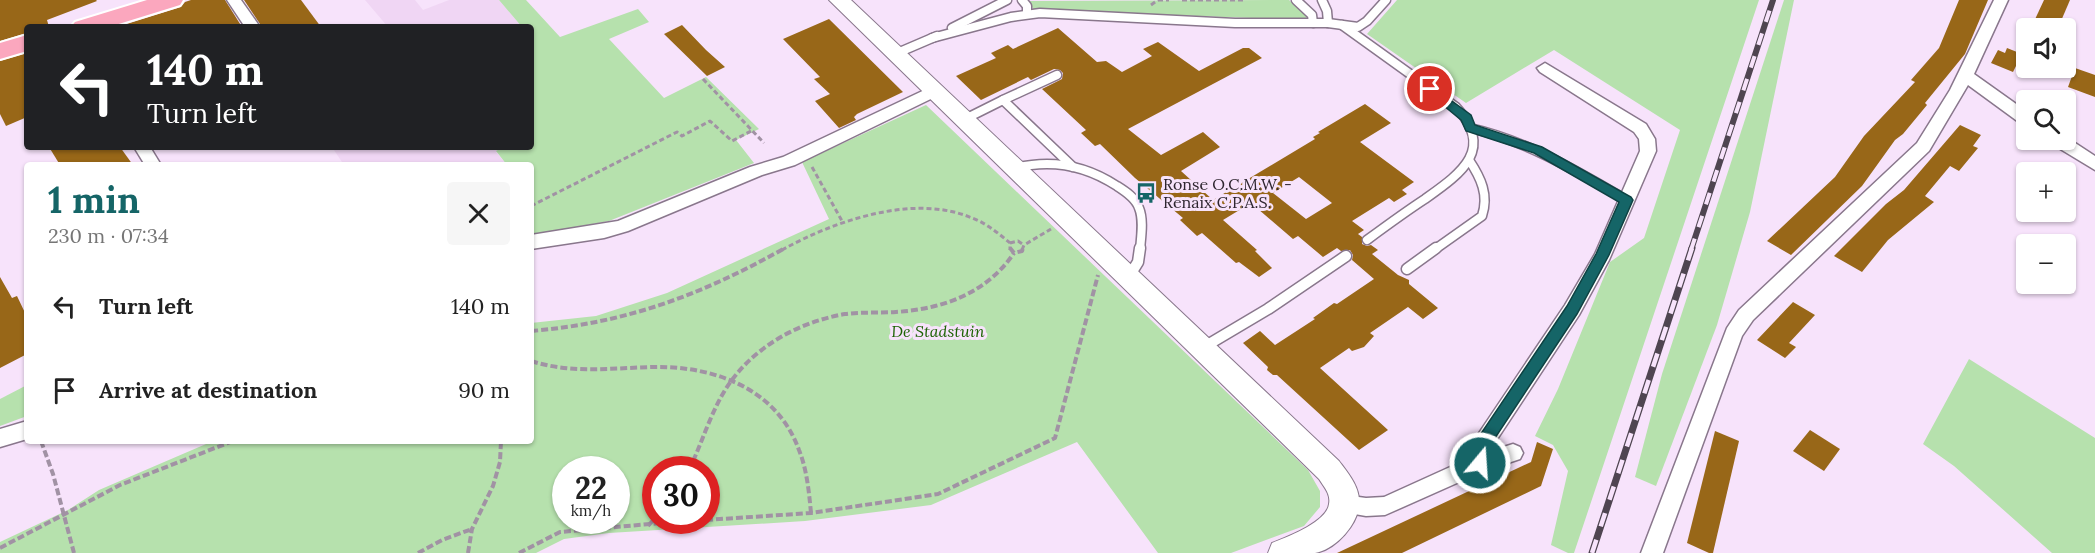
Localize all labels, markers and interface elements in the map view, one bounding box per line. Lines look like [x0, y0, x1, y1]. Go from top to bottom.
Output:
map controls [2016, 18, 2076, 294]
button: sound [2016, 18, 2076, 78]
text: 140 m [147, 43, 263, 97]
icon: left [48, 48, 126, 126]
pin [1404, 63, 1455, 114]
icon: arrive [1413, 72, 1446, 105]
button: search [2016, 90, 2076, 150]
text: Turn left [147, 96, 257, 130]
button: + [2016, 162, 2076, 222]
place label: Ronse O.C.M.W. - Renaix C.P.A.S. [1163, 174, 1292, 212]
text: 1 min [48, 177, 140, 223]
bus stop icon: Ronse O.C.M.W. - Renaix C.P.A.S. [1134, 181, 1158, 205]
button: close [447, 182, 510, 245]
text: 230 m · 07:34 [48, 223, 169, 248]
button: − [2016, 234, 2076, 294]
icon: left [48, 290, 81, 323]
text: Turn left [99, 292, 193, 320]
text: 140 m [451, 292, 510, 320]
park label: De Stadstuin [891, 321, 985, 341]
icon: arrive [48, 374, 81, 407]
text: Arrive at destination [99, 376, 317, 404]
text: 90 m [458, 376, 510, 404]
position arrow [1448, 431, 1512, 495]
speed limit sign: 30 [642, 456, 720, 534]
text: 22 [575, 469, 607, 507]
text: km/h [571, 501, 611, 520]

